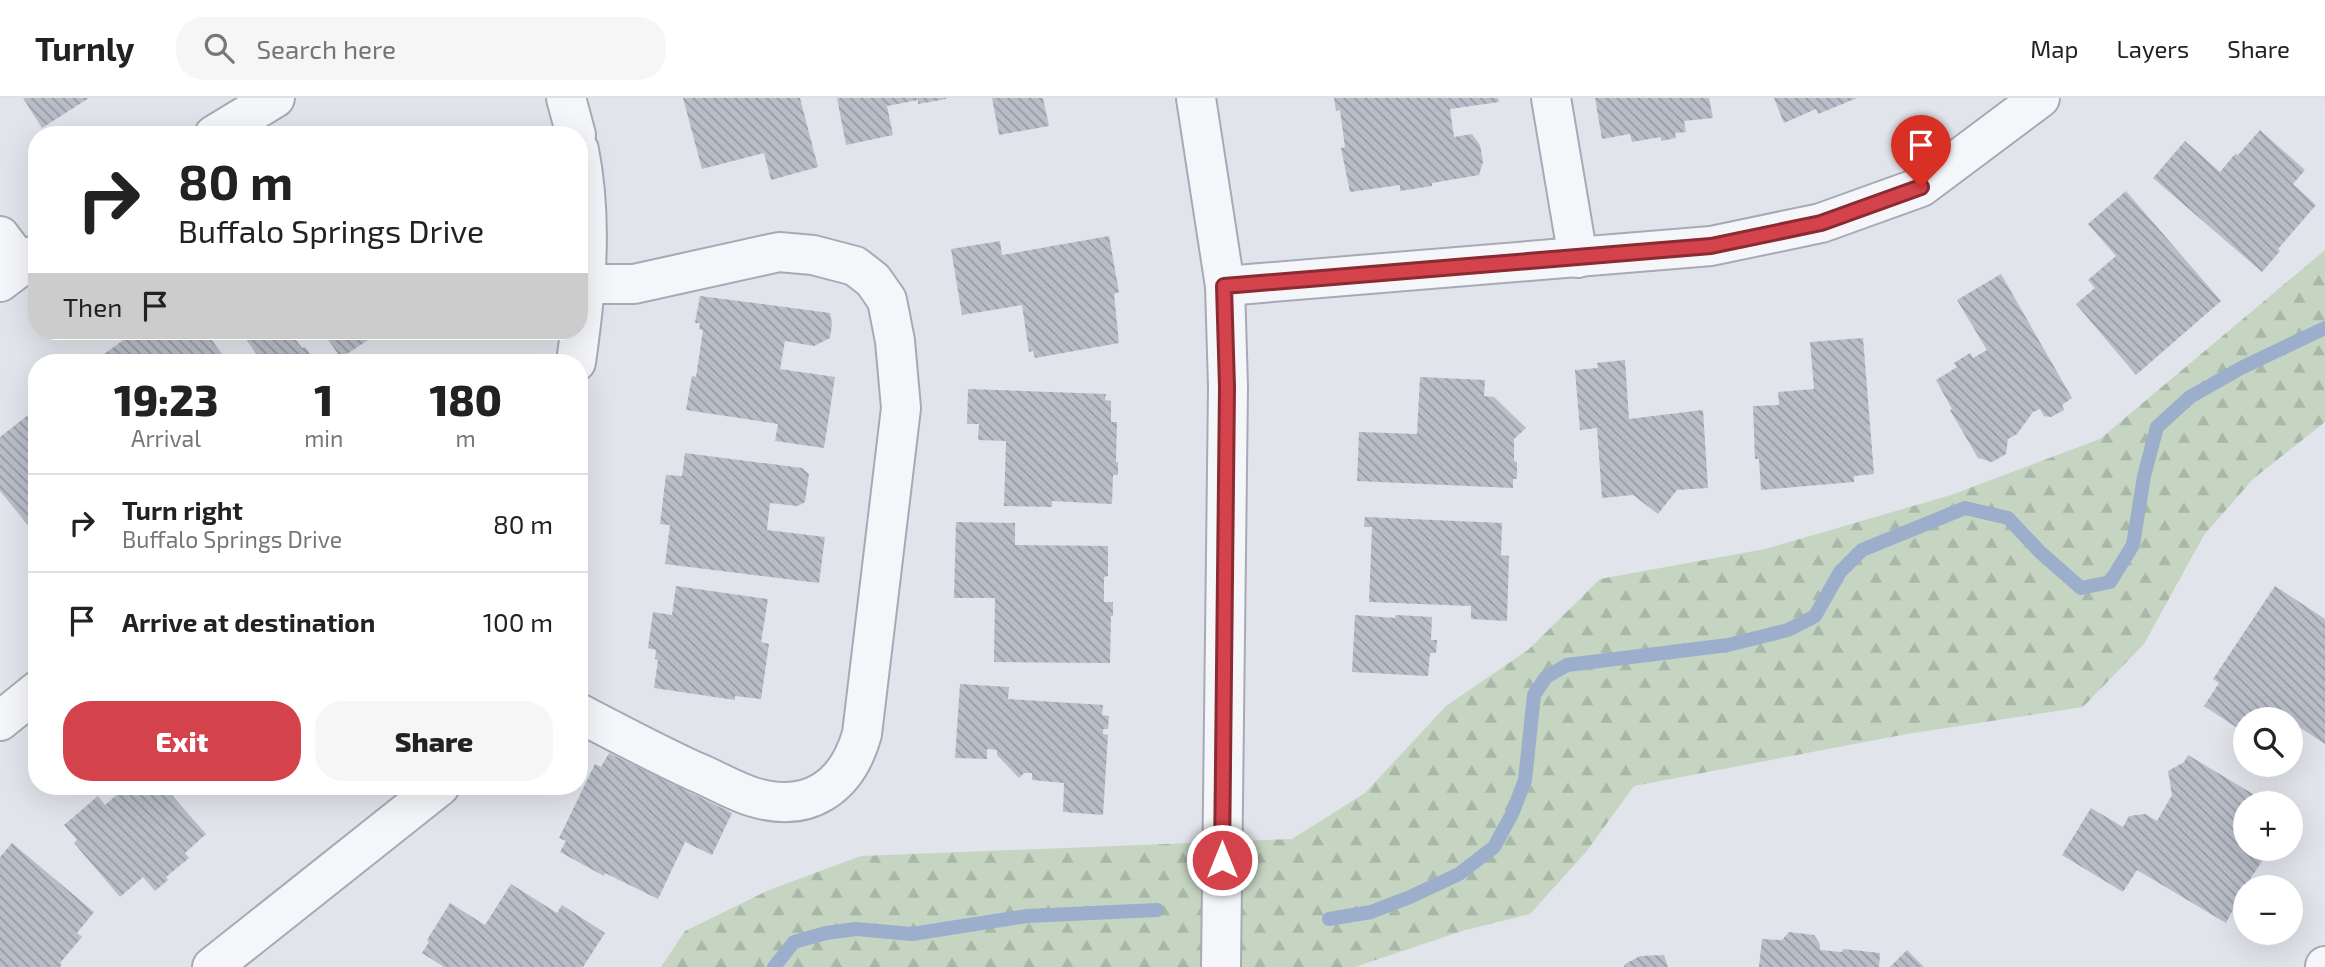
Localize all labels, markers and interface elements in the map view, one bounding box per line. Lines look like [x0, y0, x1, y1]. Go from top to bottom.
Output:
search box [176, 17, 666, 80]
text: Turnly [35, 28, 134, 68]
icon: search [200, 29, 238, 67]
text: Search here [256, 33, 396, 64]
text: Map [2030, 34, 2078, 63]
text: Layers [2116, 34, 2189, 63]
text: Share [2227, 34, 2290, 63]
pin [1891, 115, 1951, 187]
icon: arrive [1902, 126, 1940, 164]
text: 80 m [178, 151, 293, 210]
icon: right [63, 154, 154, 245]
text: Buffalo Springs Drive [178, 211, 484, 249]
icon: arrive [136, 287, 174, 325]
text: Then [63, 291, 122, 322]
text: 19:23 [114, 374, 218, 424]
text: 1 [314, 374, 333, 424]
text: 180 [429, 374, 502, 424]
text: Arrival [131, 424, 201, 452]
text: min [304, 424, 343, 452]
text: m [456, 424, 476, 452]
text: Turn right [122, 494, 243, 525]
icon: right [63, 504, 101, 542]
text: 80 m [493, 508, 553, 539]
text: Buffalo Springs Drive [122, 525, 342, 553]
icon: arrive [63, 602, 101, 640]
text: Arrive at destination [122, 606, 375, 637]
text: 100 m [483, 606, 553, 637]
button: Exit [63, 701, 301, 781]
button: Share [315, 701, 553, 781]
map controls [2233, 707, 2303, 945]
button: search [2233, 707, 2303, 777]
button: + [2233, 791, 2303, 861]
position arrow [1185, 823, 1259, 897]
button: − [2233, 875, 2303, 945]

